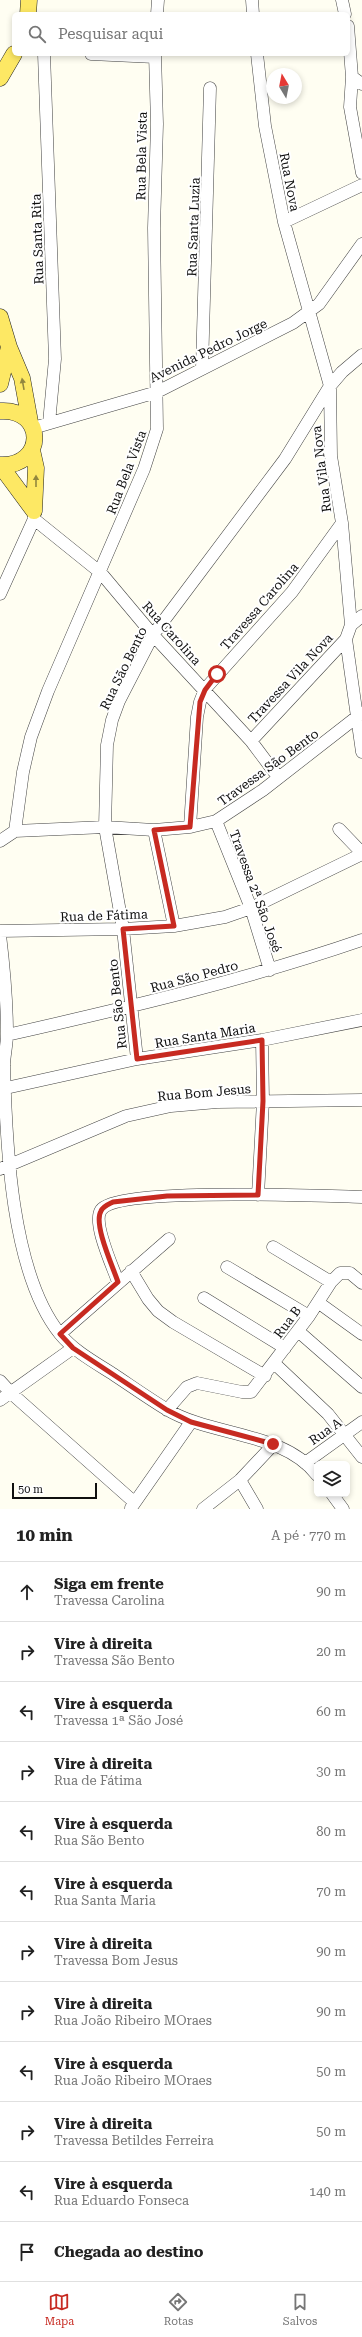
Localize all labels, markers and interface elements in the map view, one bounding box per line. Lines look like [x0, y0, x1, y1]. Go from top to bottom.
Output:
search box [12, 12, 350, 56]
icon: search [26, 23, 48, 45]
text: Pesquisar aqui [58, 25, 163, 43]
north arrow [266, 68, 302, 104]
street label: Rua Bela Vista [133, 112, 150, 200]
street label: Rua Nova [276, 151, 303, 213]
street label: Rua Santa Luzia [184, 177, 203, 277]
street label: Rua Santa Rita [28, 193, 47, 285]
street label: Avenida Pedro Jorge [147, 315, 269, 385]
one-way arrow [20, 378, 26, 390]
street label: Rua Vila Nova [309, 425, 334, 513]
street label: Rua Bela Vista [104, 428, 149, 516]
one-way arrow [33, 474, 39, 487]
street label: Travessa Carolina [217, 560, 301, 653]
street label: Rua Carolina [139, 598, 204, 668]
street label: Rua São Bento [97, 624, 150, 712]
street label: Travessa Vila Nova [245, 630, 336, 726]
route start [208, 665, 226, 683]
street label: Travessa São Bento [215, 726, 322, 809]
street label: Travessa 2ª São José [226, 828, 285, 954]
street label: Rua de Fátima [60, 906, 148, 925]
street label: Rua São Bento [105, 958, 130, 1050]
street label: Rua São Pedro [149, 958, 240, 995]
street label: Rua Santa Maria [154, 1020, 257, 1051]
street label: Rua Bom Jesus [157, 1081, 251, 1104]
street label: Rua B [271, 1303, 304, 1341]
street label: Rua A [306, 1415, 344, 1448]
route end [264, 1435, 282, 1453]
map controls [314, 1461, 350, 1497]
button: layers [314, 1461, 350, 1497]
scale bar [12, 1481, 97, 1500]
text: 50 m [18, 1483, 43, 1496]
text: 10 min [16, 1525, 73, 1545]
text: A pé · 770 m [271, 1528, 346, 1543]
text: Siga em frente [54, 1575, 164, 1593]
icon: ahead [16, 1581, 38, 1603]
text: 90 m [316, 1584, 346, 1599]
text: Travessa Carolina [54, 1593, 165, 1608]
text: Vire à direita [54, 1635, 152, 1653]
icon: right [16, 1641, 38, 1663]
text: 20 m [316, 1644, 346, 1659]
text: Travessa São Bento [54, 1653, 175, 1668]
text: Vire à esquerda [54, 1695, 173, 1713]
icon: left [16, 1701, 38, 1723]
text: 60 m [316, 1704, 346, 1719]
text: Travessa 1ª São José [54, 1713, 183, 1728]
text: Vire à direita [54, 1755, 152, 1773]
icon: right [16, 1761, 38, 1783]
text: 30 m [316, 1764, 346, 1779]
text: Rua de Fátima [54, 1773, 142, 1788]
text: Vire à esquerda [54, 1815, 173, 1833]
icon: left [16, 1821, 38, 1843]
text: 80 m [316, 1824, 346, 1839]
text: Rua São Bento [54, 1833, 145, 1848]
text: Vire à esquerda [54, 1875, 173, 1893]
icon: left [16, 1881, 38, 1903]
text: 70 m [316, 1884, 346, 1899]
text: Rua Santa Maria [54, 1893, 156, 1908]
text: Vire à direita [54, 1935, 152, 1953]
icon: right [16, 1941, 38, 1963]
text: 90 m [316, 1944, 346, 1959]
text: Travessa Bom Jesus [54, 1953, 178, 1968]
text: Vire à direita [54, 1995, 152, 2013]
icon: right [16, 2001, 38, 2023]
text: 90 m [316, 2004, 346, 2019]
text: Rua João Ribeiro MOraes [54, 2013, 212, 2028]
text: Vire à esquerda [54, 2055, 173, 2073]
icon: left [16, 2061, 38, 2083]
text: 50 m [316, 2064, 346, 2079]
text: Rua João Ribeiro MOraes [54, 2073, 212, 2088]
text: Vire à direita [54, 2115, 152, 2133]
icon: right [16, 2121, 38, 2143]
text: 50 m [316, 2124, 346, 2139]
text: Travessa Betildes Ferreira [54, 2133, 214, 2148]
text: Vire à esquerda [54, 2175, 173, 2193]
icon: left [16, 2181, 38, 2203]
text: 140 m [309, 2184, 346, 2199]
text: Rua Eduardo Fonseca [54, 2193, 189, 2208]
icon: arrive [16, 2241, 38, 2263]
text: Chegada ao destino [54, 2243, 203, 2261]
tab: Mapa [45, 2291, 74, 2328]
tab: Rotas [164, 2291, 193, 2328]
tab: Salvos [283, 2291, 317, 2328]

